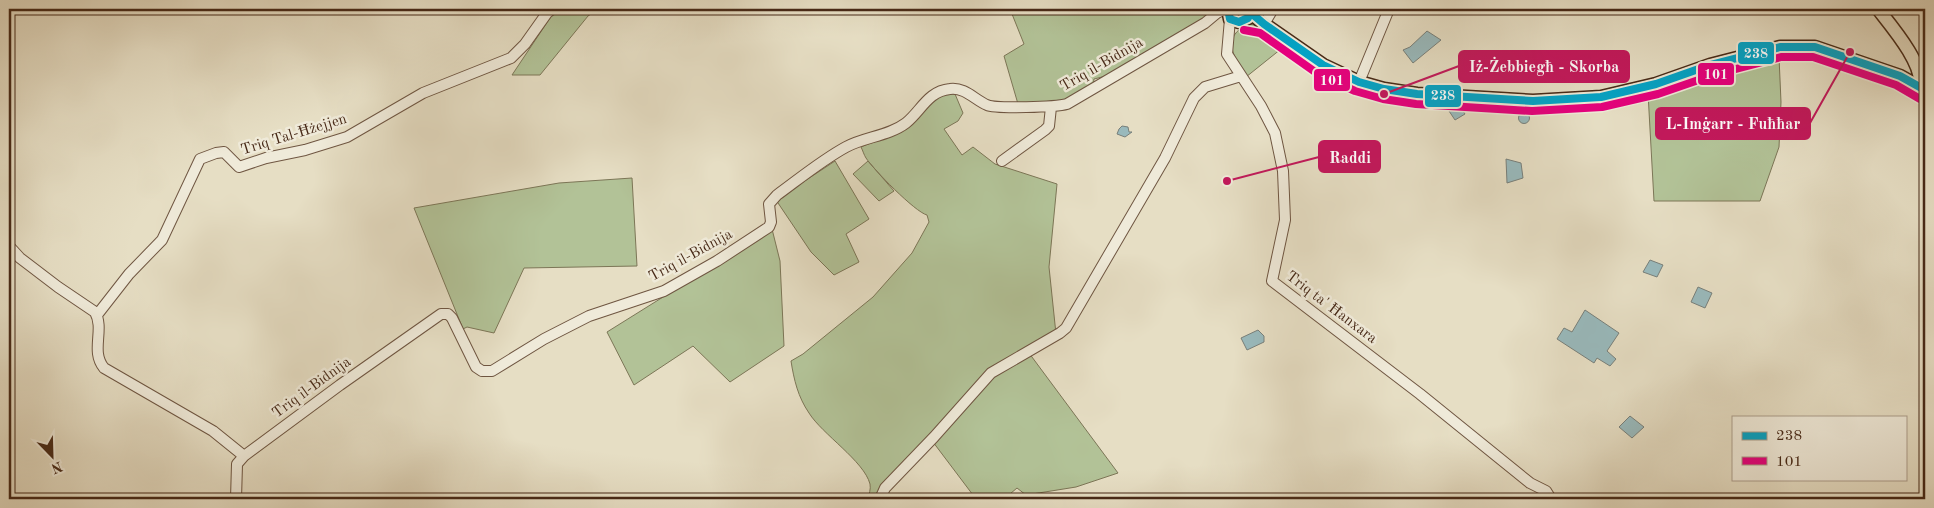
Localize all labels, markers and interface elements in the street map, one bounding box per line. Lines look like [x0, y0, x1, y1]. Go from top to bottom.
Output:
street label: Triq il-Bidnija [1058, 35, 1146, 95]
line badge: 238 [1737, 41, 1775, 65]
text: 238 [1744, 47, 1768, 61]
callout: Iż-Żebbiegħ - Skorba [1459, 51, 1629, 82]
text: Iż-Żebbiegħ - Skorba [1469, 56, 1619, 76]
line badge: 101 [1697, 62, 1735, 86]
line badge: 101 [1313, 68, 1351, 92]
text: 101 [1704, 68, 1728, 82]
text: 101 [1320, 74, 1344, 88]
line badge: 238 [1424, 84, 1462, 108]
text: 238 [1431, 89, 1455, 103]
callout: L-Imġarr - Fuħħar [1656, 108, 1810, 139]
street label: Triq Tal-Ħżejjen [239, 112, 349, 158]
text: L-Imġarr - Fuħħar [1666, 117, 1800, 133]
callout: Raddi [1319, 141, 1380, 172]
text: Raddi [1329, 151, 1371, 167]
street label: Triq il-Bidnija [647, 227, 736, 285]
street label: Triq ta' Ħanxara [1283, 269, 1380, 347]
street label: Triq il-Bidnija [270, 354, 354, 421]
legend [1732, 416, 1906, 480]
text: 238 [1776, 429, 1802, 444]
north arrow [28, 430, 78, 480]
text: 101 [1776, 455, 1802, 470]
text: N [49, 459, 64, 476]

